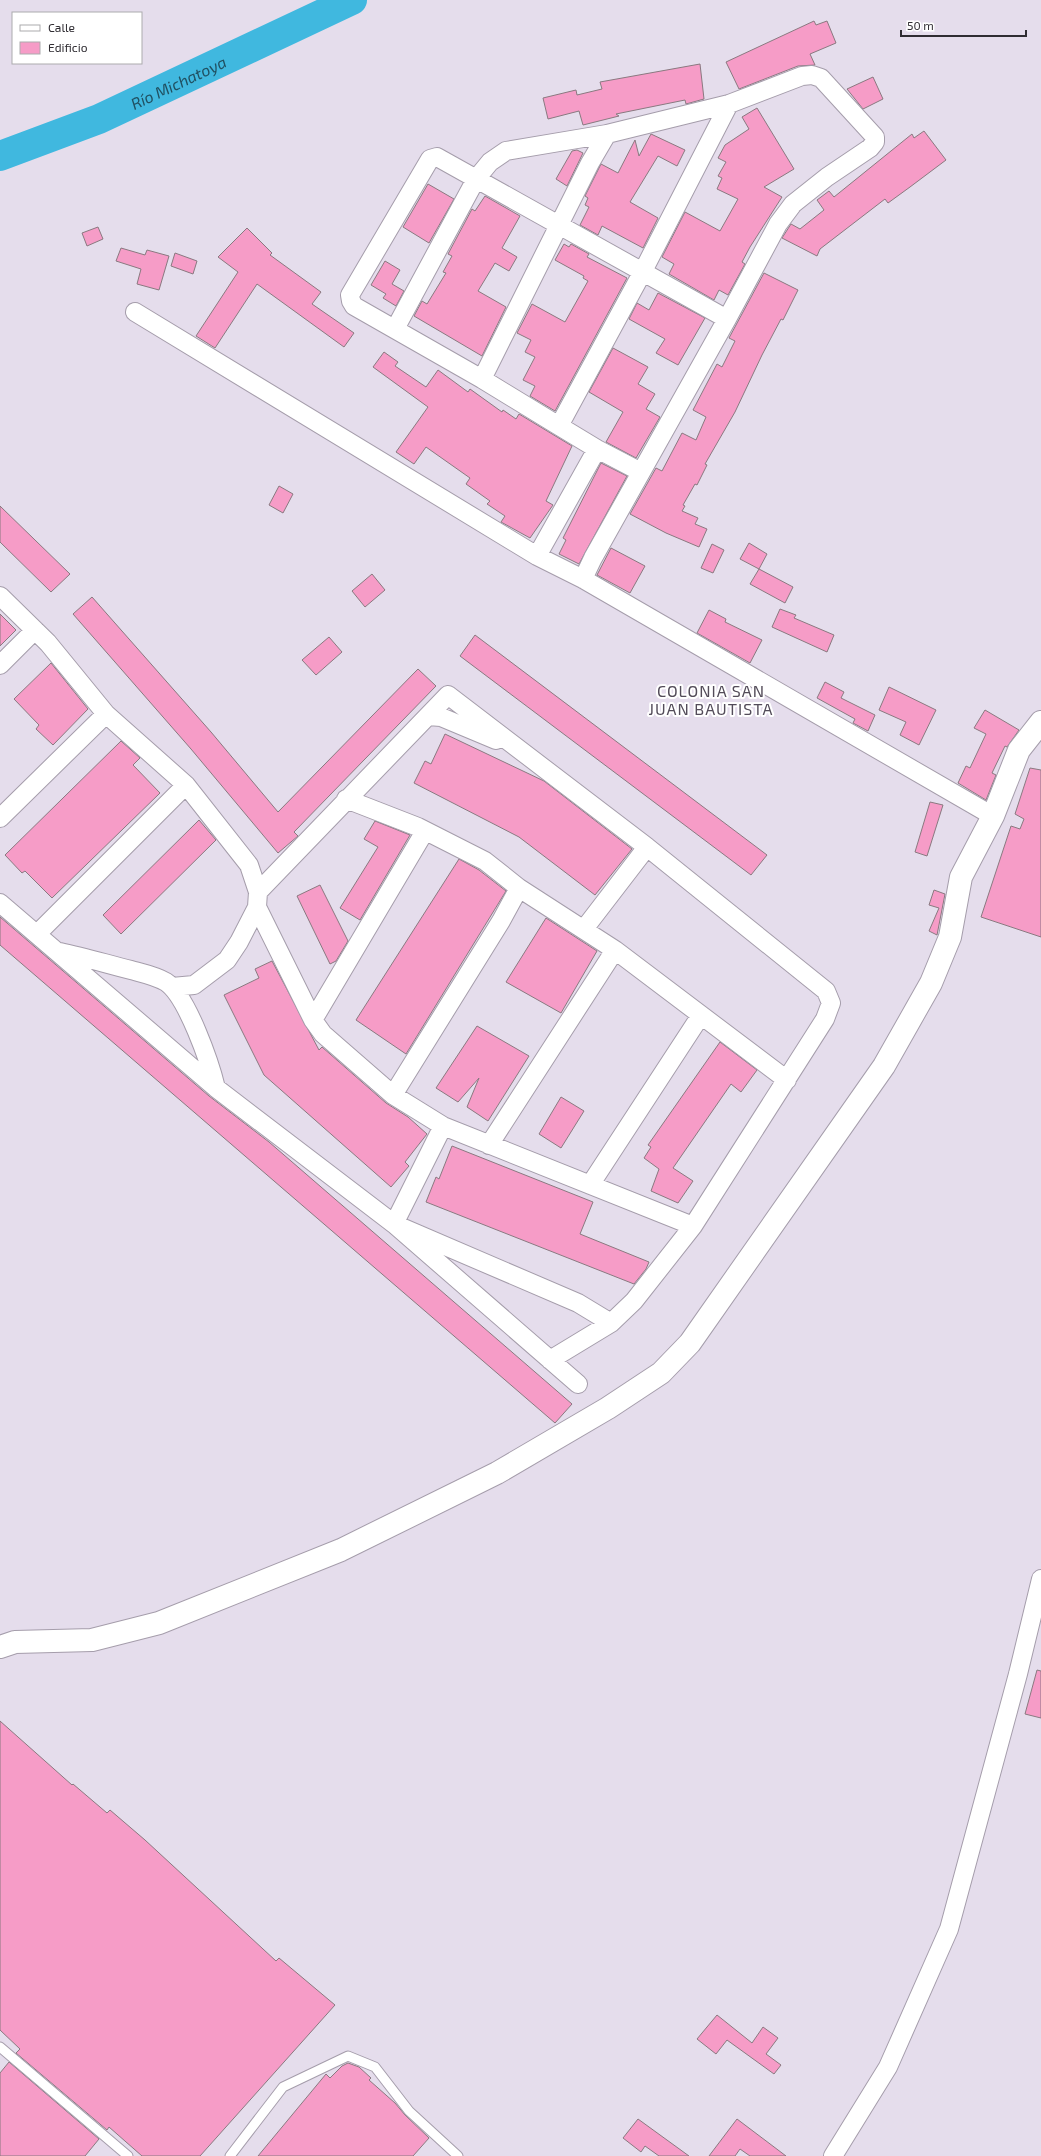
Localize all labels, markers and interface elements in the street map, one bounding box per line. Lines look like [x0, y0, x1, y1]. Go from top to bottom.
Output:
legend [12, 12, 142, 64]
scale bar [901, 12, 1026, 38]
text: 50 m [907, 18, 934, 32]
text: Calle [48, 20, 75, 34]
text: Edificio [48, 40, 88, 54]
water label: Río Michatoya [127, 51, 229, 112]
district label: COLONIA SAN JUAN BAUTISTA [648, 681, 774, 718]

